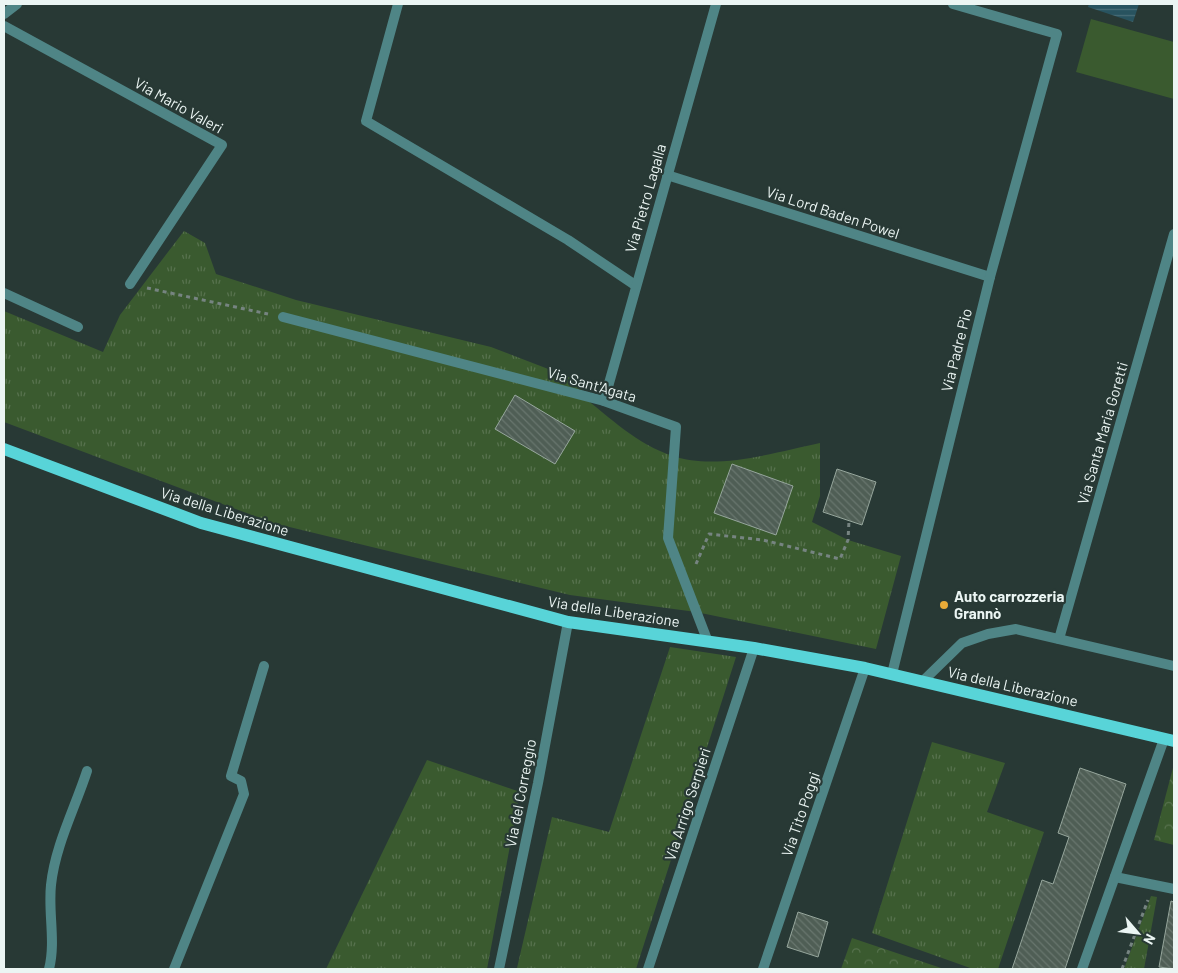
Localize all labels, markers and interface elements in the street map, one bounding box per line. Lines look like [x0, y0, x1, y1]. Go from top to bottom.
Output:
street label: Via Mario Valeri [131, 73, 227, 137]
street label: Via Pietro Lagalla [621, 142, 669, 254]
street label: Via Lord Baden Powel [764, 182, 902, 242]
street label: Via Padre Pio [937, 306, 975, 394]
street label: Via Santa Maria Goretti [1073, 360, 1131, 506]
street label: Via Sant'Agata [545, 363, 639, 405]
street label: Via della Liberazione [159, 483, 291, 539]
place label: Auto carrozzeria Grannò [954, 587, 1064, 622]
street label: Via della Liberazione [547, 592, 681, 630]
marker: Auto carrozzeria Grannò [938, 599, 950, 611]
street label: Via della Liberazione [946, 662, 1080, 710]
street label: Via del Correggio [501, 737, 539, 849]
street label: Via Arrigo Serpieri [660, 745, 714, 863]
street label: Via Tito Poggi [777, 769, 823, 859]
north arrow [1113, 908, 1163, 958]
text: N [1140, 931, 1160, 947]

